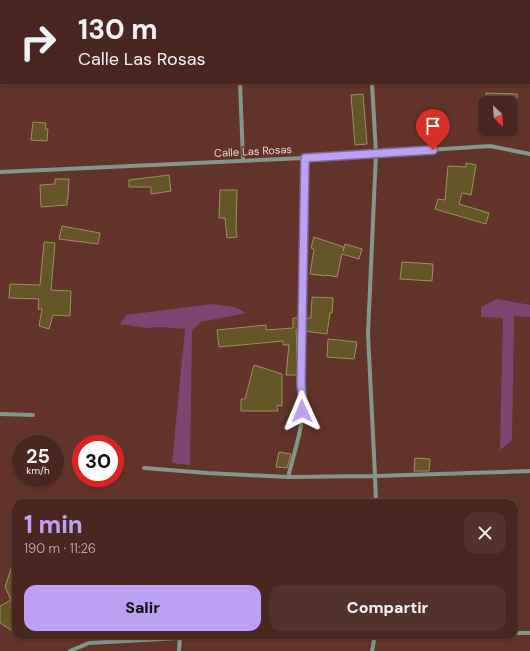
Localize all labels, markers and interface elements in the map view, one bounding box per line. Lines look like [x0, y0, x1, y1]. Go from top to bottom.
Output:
text: 130 m [78, 11, 158, 48]
icon: right [12, 16, 64, 68]
text: Calle Las Rosas [78, 47, 206, 71]
north arrow [478, 96, 518, 136]
map controls [478, 96, 518, 136]
pin [416, 109, 450, 150]
icon: arrive [422, 115, 444, 137]
street label: Calle Las Rosas [214, 142, 292, 160]
position arrow [281, 390, 323, 432]
speed limit sign: 30 [72, 435, 124, 487]
text: 25 [26, 443, 50, 469]
text: km/h [26, 464, 50, 477]
text: 1 min [24, 509, 83, 540]
button: close [464, 512, 506, 554]
text: 190 m · 11:26 [24, 540, 96, 557]
button: Salir [24, 585, 261, 631]
button: Compartir [269, 585, 506, 631]

